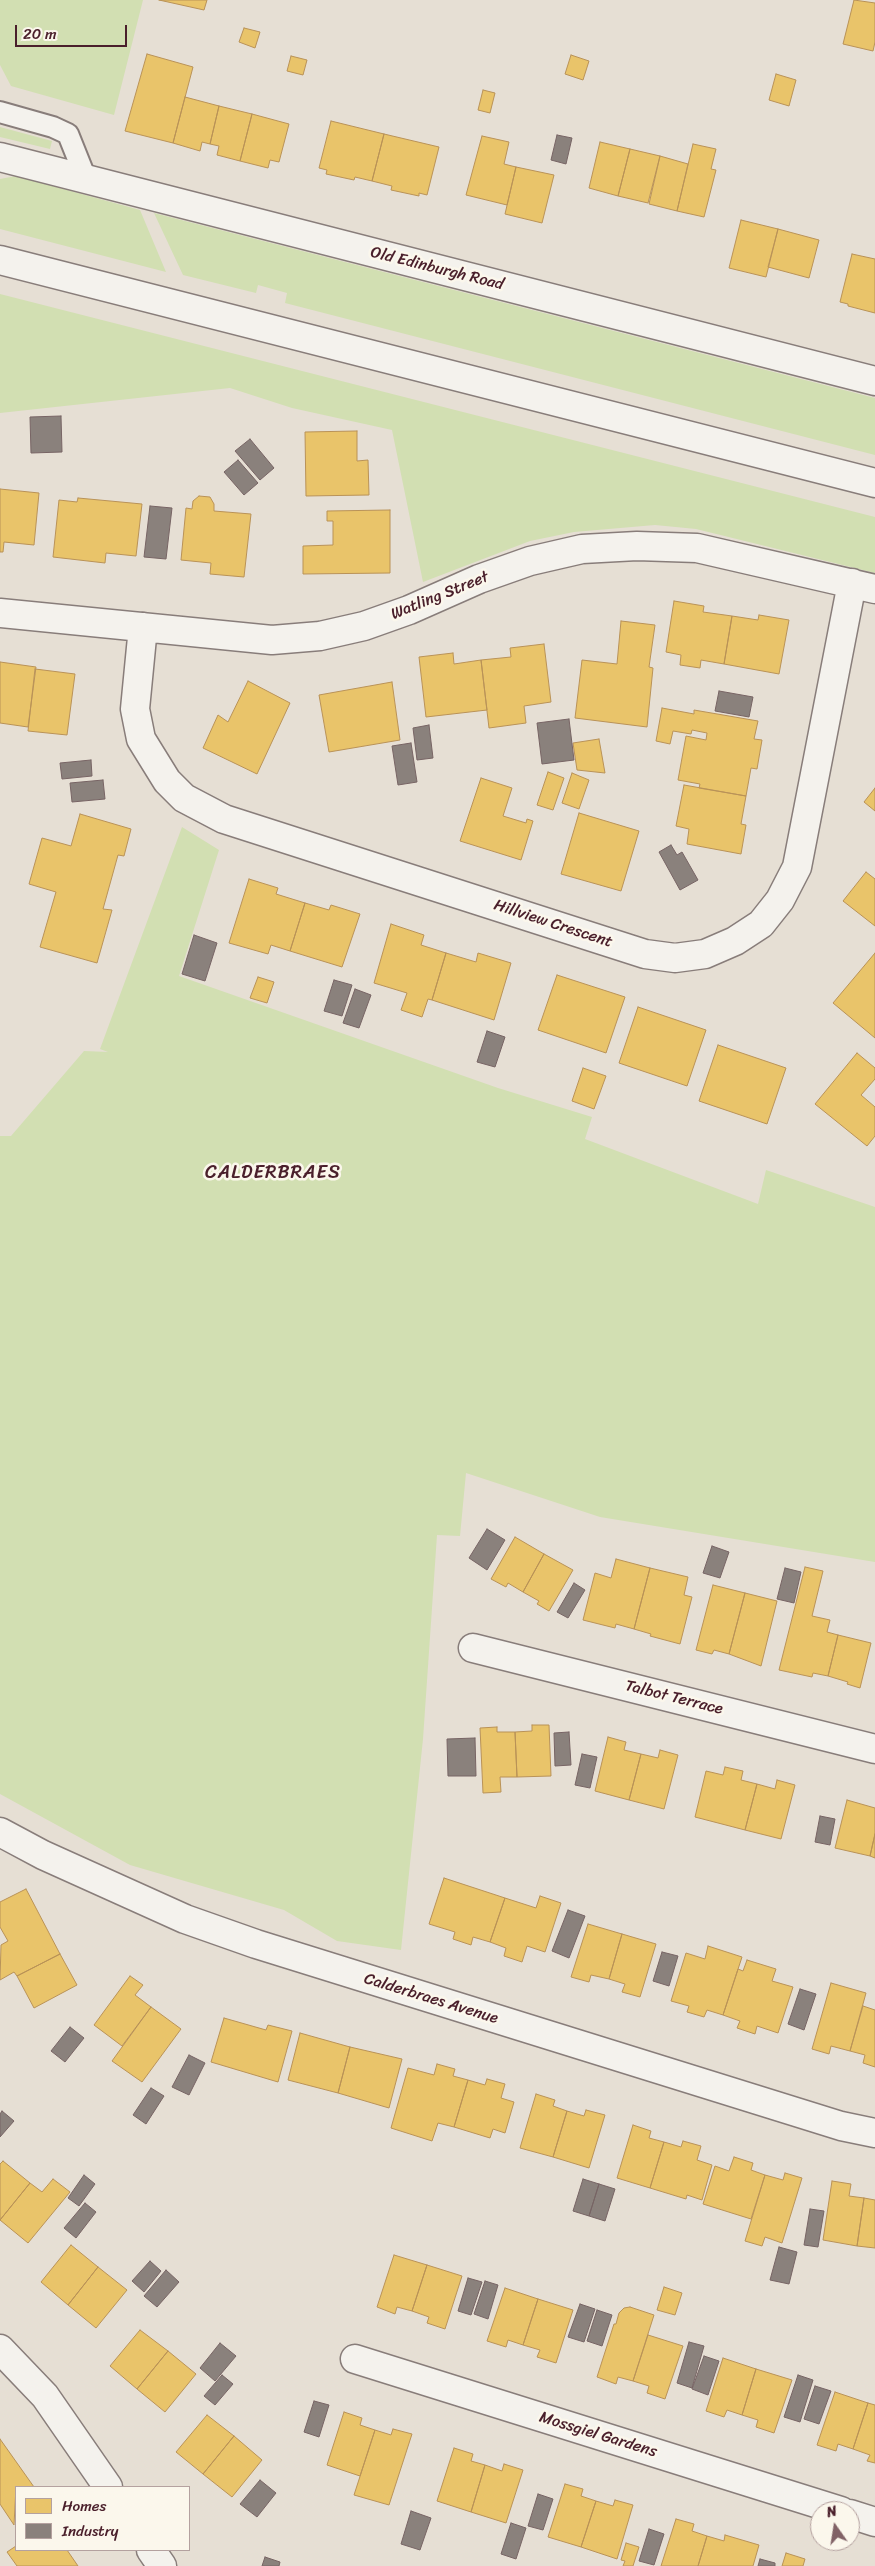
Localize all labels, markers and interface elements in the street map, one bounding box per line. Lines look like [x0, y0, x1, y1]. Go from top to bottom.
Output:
scale bar [18, 15, 130, 47]
text: 20 m [23, 21, 57, 47]
street label: Old Edinburgh Road [368, 243, 506, 295]
street label: Watling Street [388, 568, 492, 624]
street label: Hillview Crescent [491, 896, 615, 952]
district label: CALDERBRAES [204, 1162, 342, 1184]
street label: Talbot Terrace [623, 1677, 725, 1719]
street label: Calderbraes Avenue [362, 1969, 500, 2029]
street label: Mossgiel Gardens [537, 2408, 659, 2462]
legend [15, 2486, 190, 2551]
text: Homes [62, 2493, 106, 2519]
text: N [824, 2499, 839, 2525]
north arrow [810, 2501, 860, 2551]
text: Industry [62, 2518, 119, 2544]

